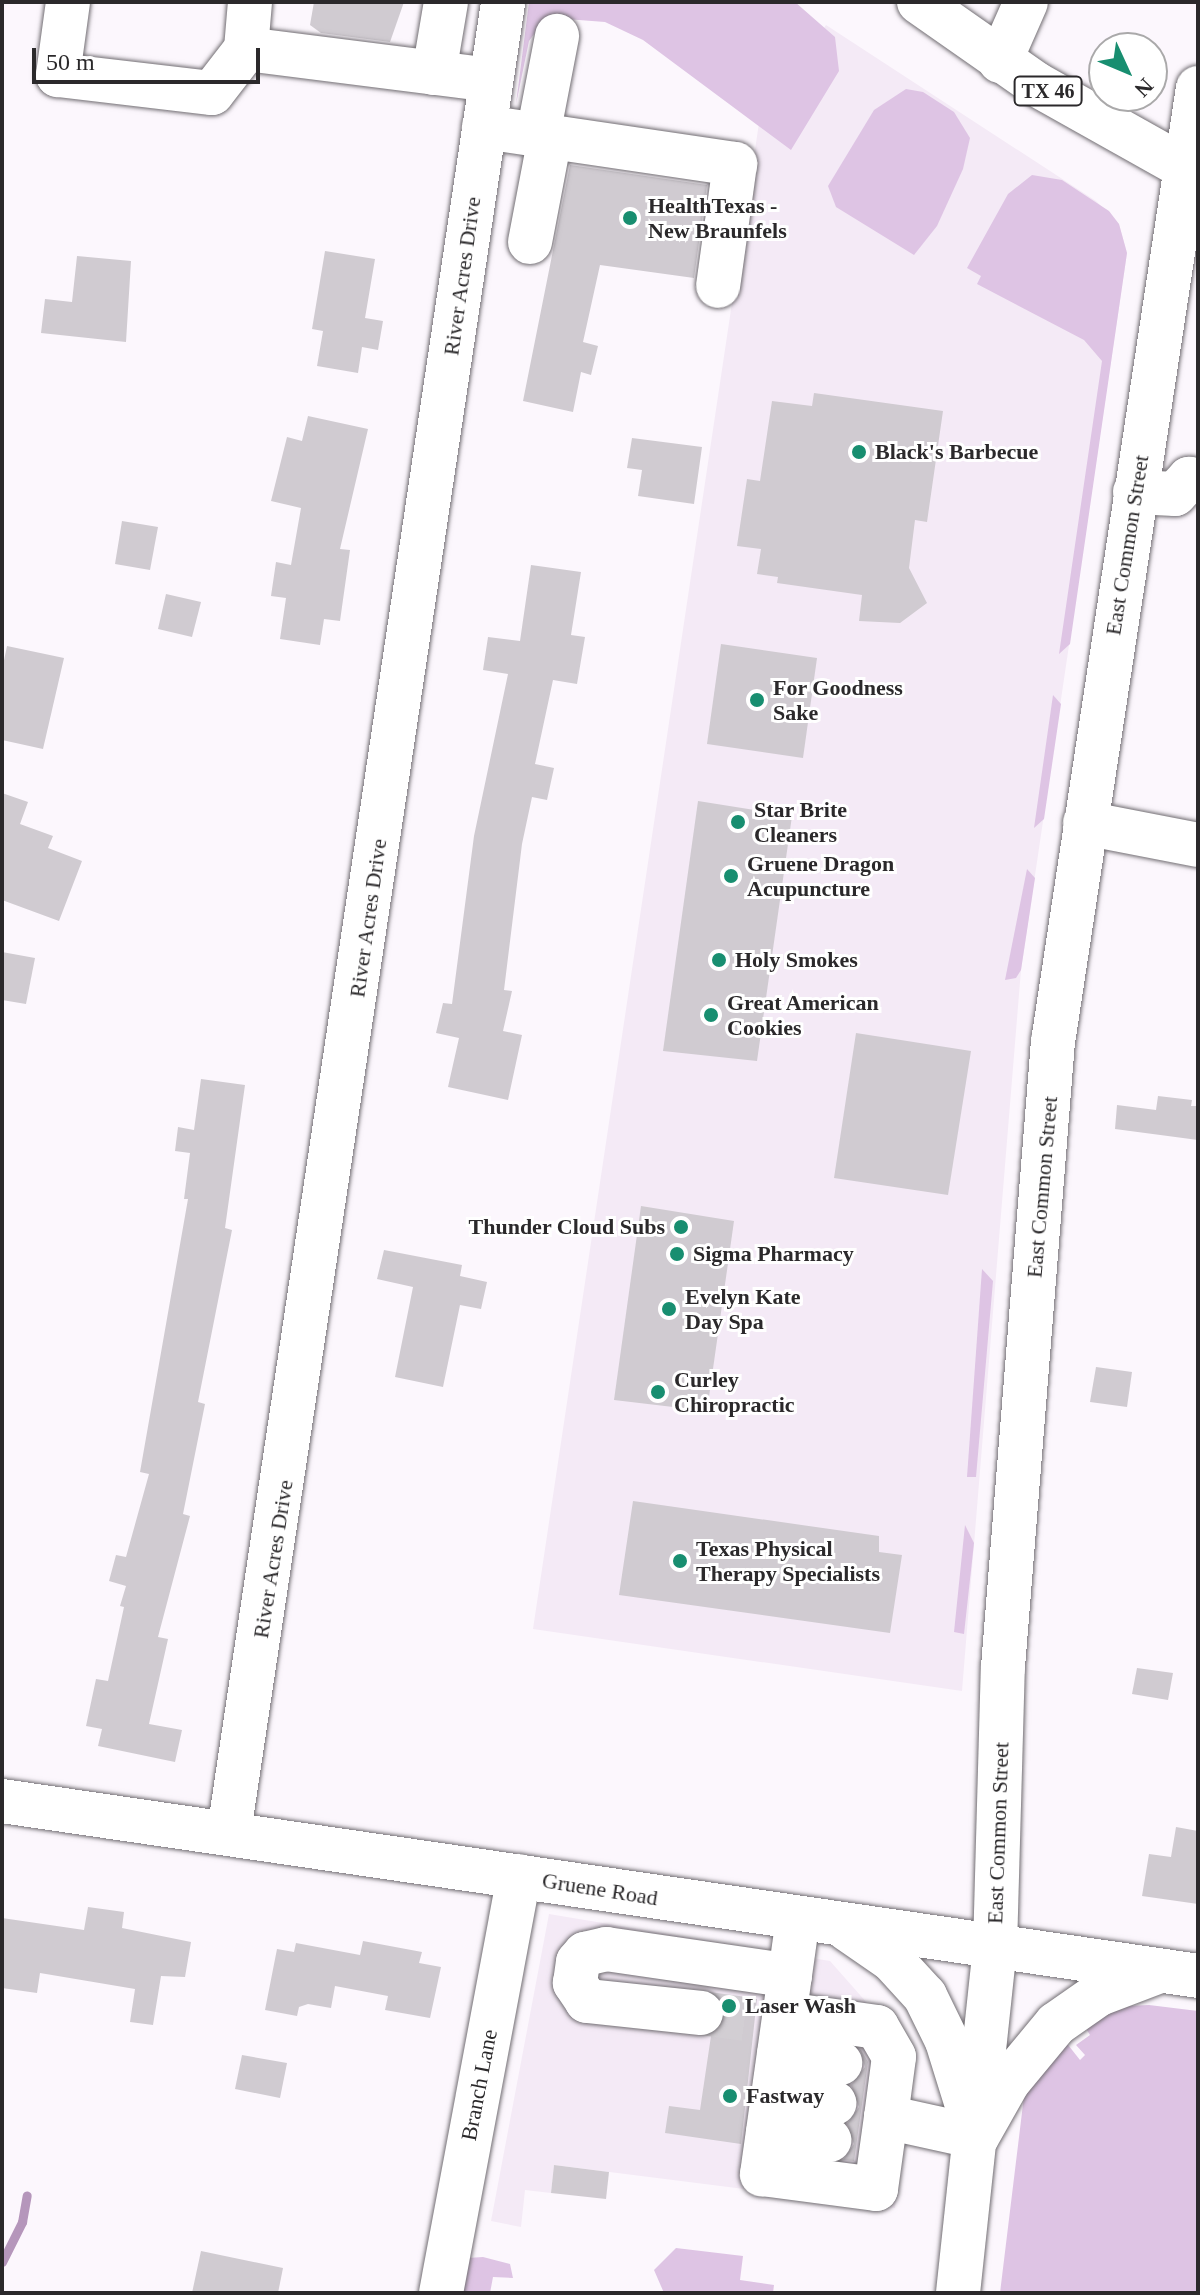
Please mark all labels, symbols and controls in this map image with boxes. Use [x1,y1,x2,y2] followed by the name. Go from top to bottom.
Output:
[36,32,264,82] scale bar
[1088,32,1168,112] north arrow
[46,49,95,75] text: 50 m
[1130,73,1159,102] text: N
[1012,75,1084,107] road number: TX 46
[648,192,787,244] place label: HealthTexas - New Braunfels
[438,194,486,358] street label: River Acres Drive
[619,207,641,229] marker: HealthTexas - New Braunfels
[875,439,1038,465] place label: Black's Barbecue
[850,443,868,461] marker: Black's Barbecue
[1100,453,1154,637] street label: East Common Street
[773,674,903,726] place label: For Goodness Sake
[748,691,766,709] marker: For Goodness Sake
[754,796,847,848] place label: Star Brite Cleaners
[729,813,747,831] marker: Star Brite Cleaners
[344,836,392,1000] street label: River Acres Drive
[747,850,894,902] place label: Gruene Dragon Acupuncture
[722,867,740,885] marker: Gruene Dragon Acupuncture
[735,947,858,973] place label: Holy Smokes
[710,951,728,969] marker: Holy Smokes
[727,989,880,1040] place label: Great American Cookies
[702,1006,720,1024] marker: Great American Cookies
[1021,1095,1063,1279] street label: East Common Street
[468,1214,665,1240] place label: Thunder Cloud Subs
[672,1218,690,1236] marker: Thunder Cloud Subs
[693,1241,854,1267] place label: Sigma Pharmacy
[668,1245,686,1263] marker: Sigma Pharmacy
[685,1283,800,1334] place label: Evelyn Kate Day Spa
[660,1300,678,1318] marker: Evelyn Kate Day Spa
[674,1366,795,1418] place label: Curley Chiropractic
[649,1383,667,1401] marker: Curley Chiropractic
[247,1477,299,1641] street label: River Acres Drive
[696,1535,880,1586] place label: Texas Physical Therapy Specialists
[671,1552,689,1570] marker: Texas Physical Therapy Specialists
[982,1742,1014,1924] street label: East Common Street
[540,1867,660,1911] street label: Gruene Road
[745,1993,857,2019] place label: Laser Wash
[720,1997,738,2015] marker: Laser Wash
[455,2027,503,2143] street label: Branch Lane
[746,2083,824,2109] place label: Fastway
[721,2087,739,2105] marker: Fastway

